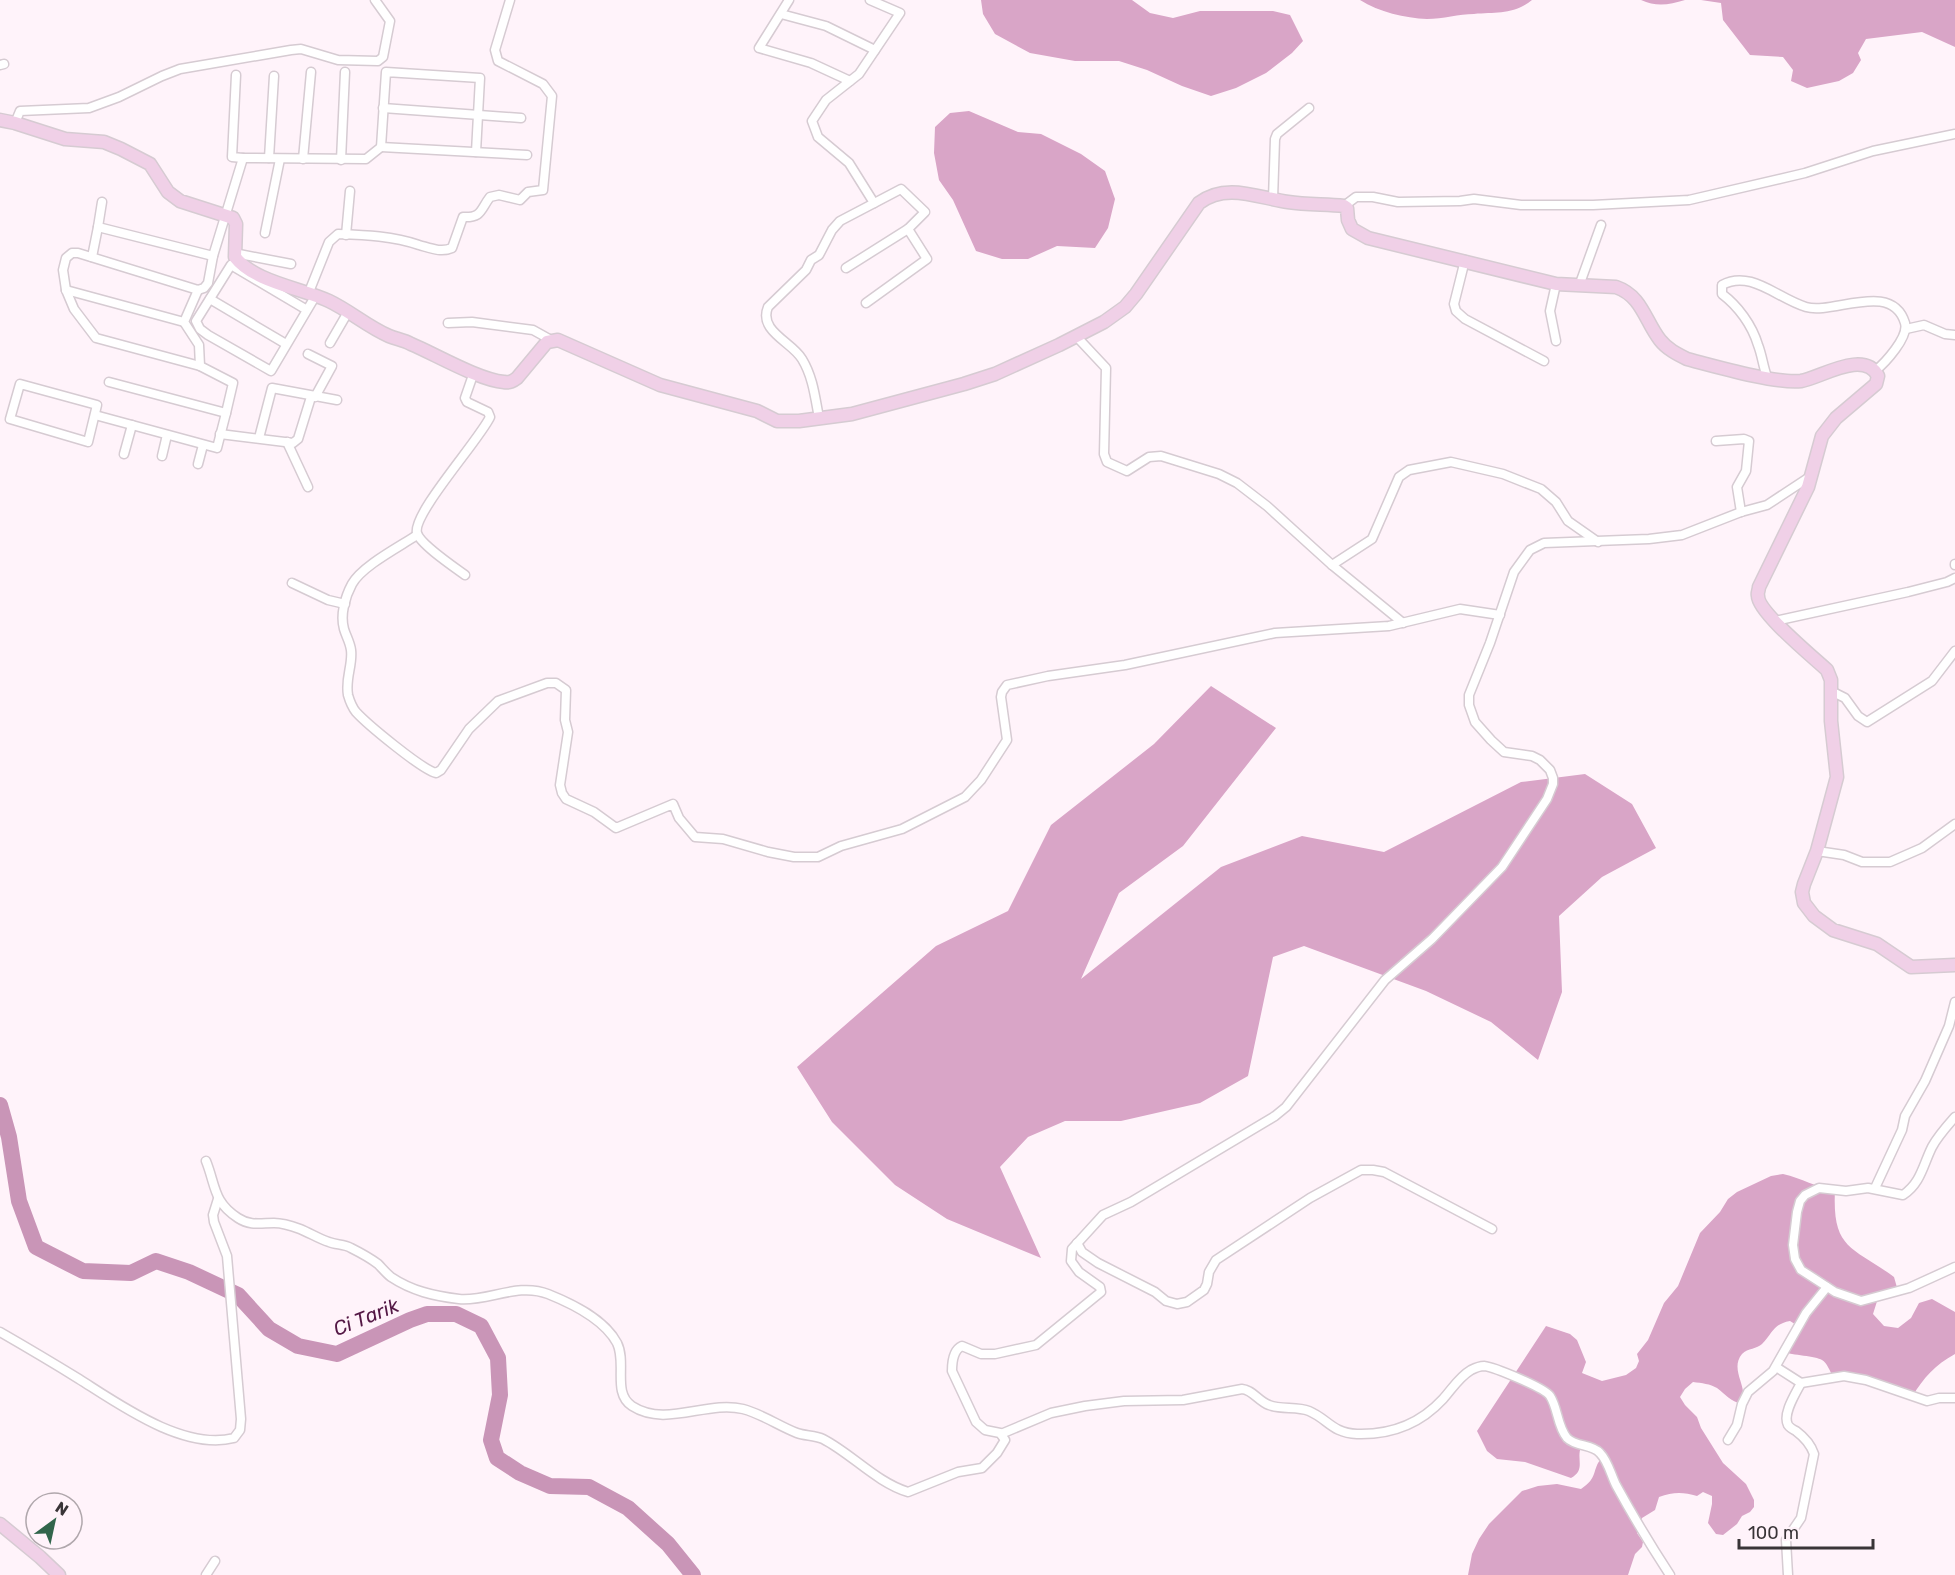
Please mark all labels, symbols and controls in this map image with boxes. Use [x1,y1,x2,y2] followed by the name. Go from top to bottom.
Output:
[330,1293,403,1341] water label: Ci Tarik
[24,1491,84,1551] north arrow
[52,1498,72,1520] text: N
[1739,1512,1872,1550] scale bar
[1748,1522,1799,1544] text: 100 m

